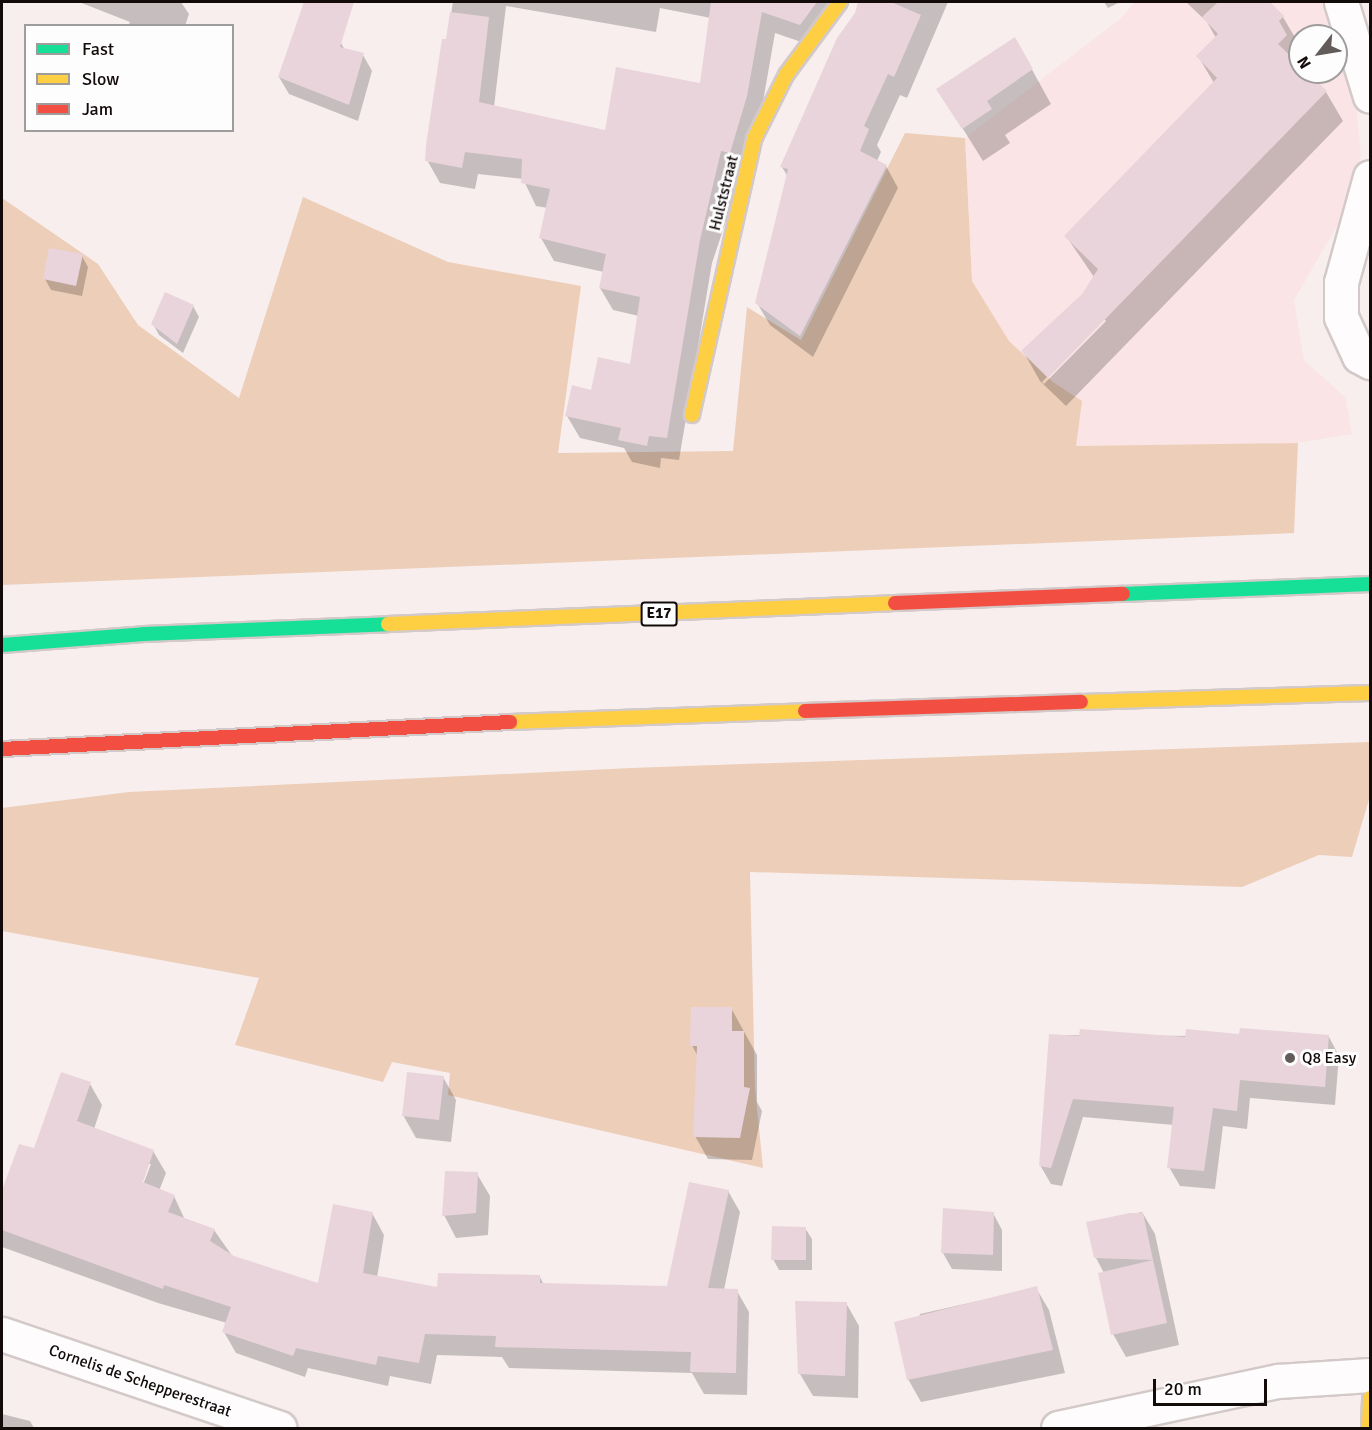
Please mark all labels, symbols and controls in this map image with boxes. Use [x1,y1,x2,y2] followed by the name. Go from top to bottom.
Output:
[24,24,234,132] legend
[1288,24,1348,84] north arrow
[82,38,114,60] text: Fast
[1293,52,1316,72] text: N
[82,68,119,90] text: Slow
[82,98,113,120] text: Jam
[705,153,743,233] street label: Hulststraat
[640,602,678,626] road number: E17
[1302,1048,1356,1068] place label: Q8 Easy
[1283,1051,1297,1065] marker: Q8 Easy
[46,1341,234,1421] street label: Cornelis de Schepperestraat
[1156,1367,1270,1405] scale bar
[1164,1378,1202,1400] text: 20 m

